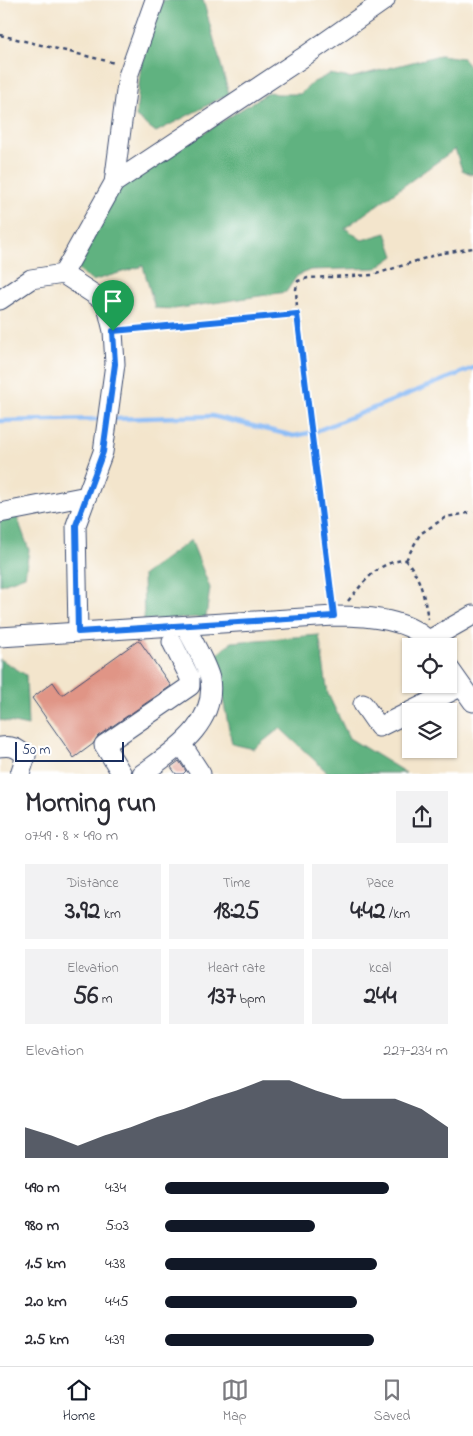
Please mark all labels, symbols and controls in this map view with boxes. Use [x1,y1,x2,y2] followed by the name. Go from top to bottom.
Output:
[92,280,134,331] pin
[99,287,127,315] icon: arrive
[402,638,457,758] map controls
[402,638,457,693] button: locate
[402,703,457,758] button: layers
[15,738,124,762] scale bar
[22,740,50,761] text: 50 m
[25,784,156,825] text: Morning run
[396,791,448,843] button: share
[25,824,118,848] text: 07:49 · 8 × 490 m
[67,873,119,894] text: Distance
[223,873,250,894] text: Time
[367,873,394,894] text: Pace
[65,894,100,930] text: 3.92
[213,894,260,930] text: 18:25
[350,894,385,930] text: 4:42
[100,904,121,925] text: km
[385,904,410,925] text: /km
[67,958,119,979] text: Elevation
[208,958,265,979] text: Heart rate
[369,958,391,979] text: kcal
[73,979,98,1015] text: 56
[208,979,236,1015] text: 137
[364,979,397,1015] text: 244
[98,989,113,1010] text: m
[236,989,265,1010] text: bpm
[25,1039,84,1063] text: Elevation
[383,1039,448,1063] text: 227–234 m
[25,1176,60,1200] text: 490 m
[105,1176,126,1200] text: 4:34
[25,1214,59,1238] text: 980 m
[105,1214,129,1238] text: 5:03
[25,1252,66,1276] text: 1.5 km
[105,1252,126,1276] text: 4:38
[25,1290,67,1314] text: 2.0 km
[105,1290,129,1314] text: 4:45
[25,1328,69,1352] text: 2.5 km
[105,1328,124,1352] text: 4:39
[63,1376,95,1427] tab: Home
[221,1376,249,1427] tab: Map
[374,1376,410,1427] tab: Saved

